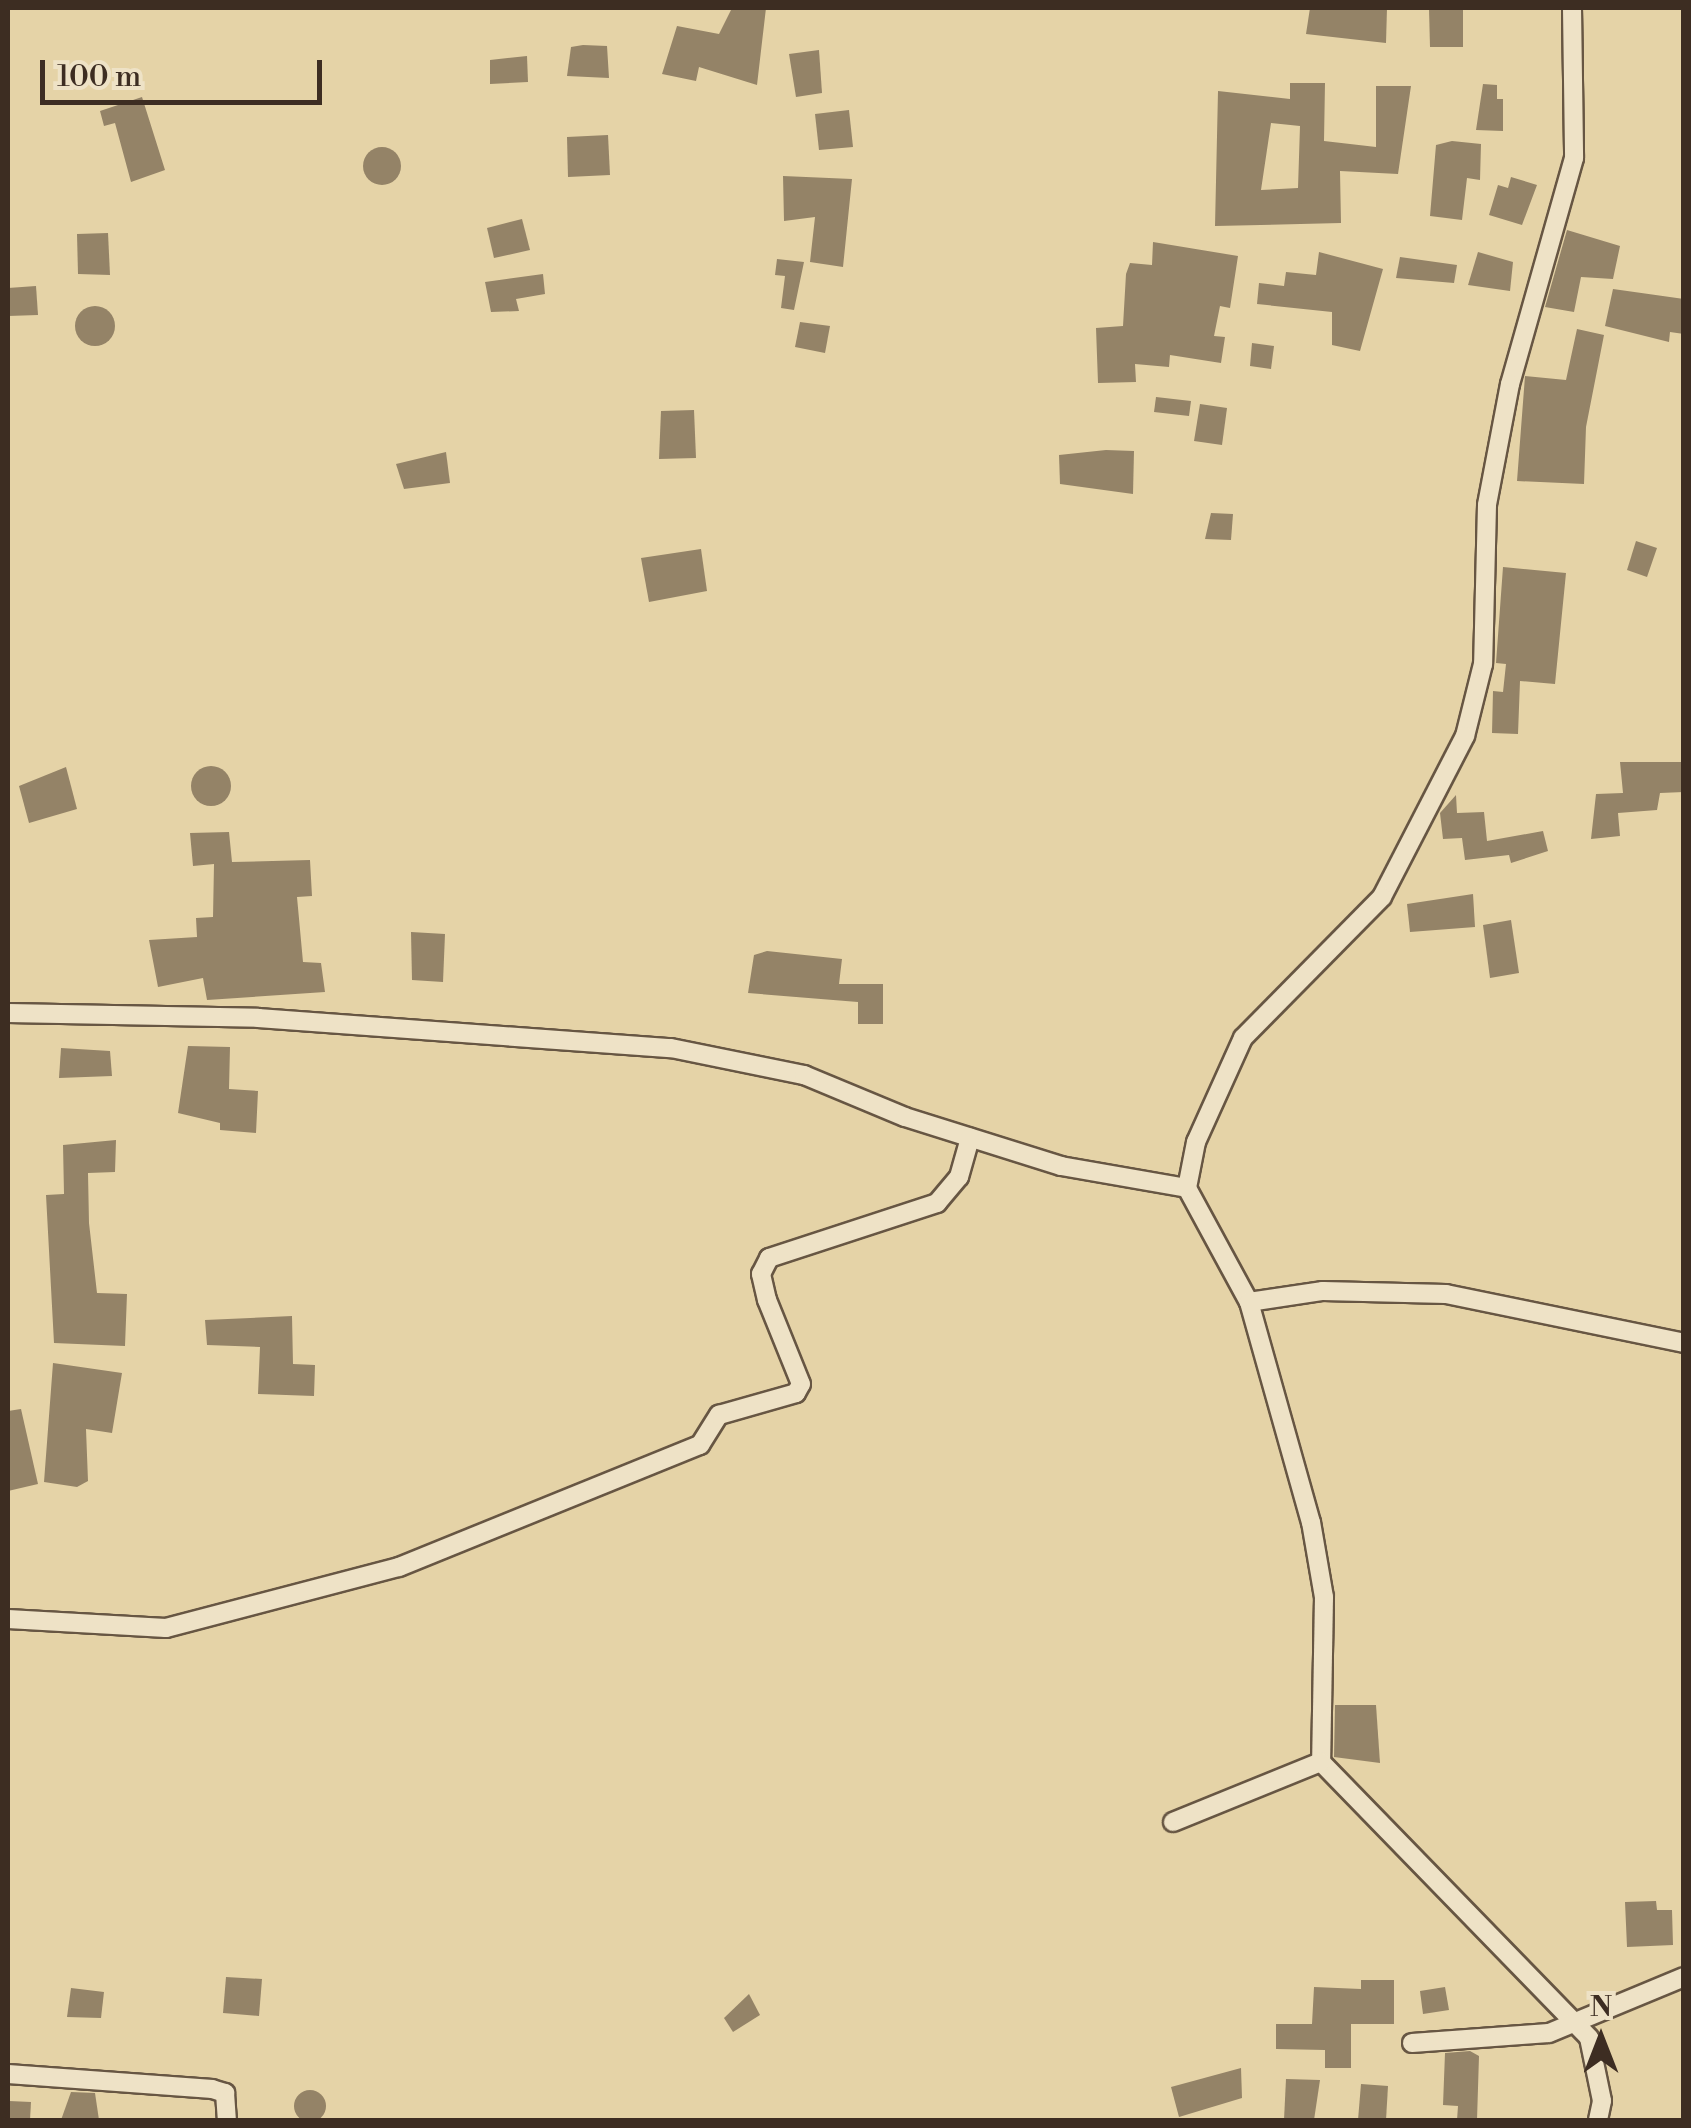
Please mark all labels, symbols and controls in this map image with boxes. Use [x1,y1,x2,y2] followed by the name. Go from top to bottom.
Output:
[45,40,328,102] scale bar
[57,58,141,96] text: 100 m
[1551,1988,1651,2088] north arrow
[1590,1990,1612,2025] text: N

